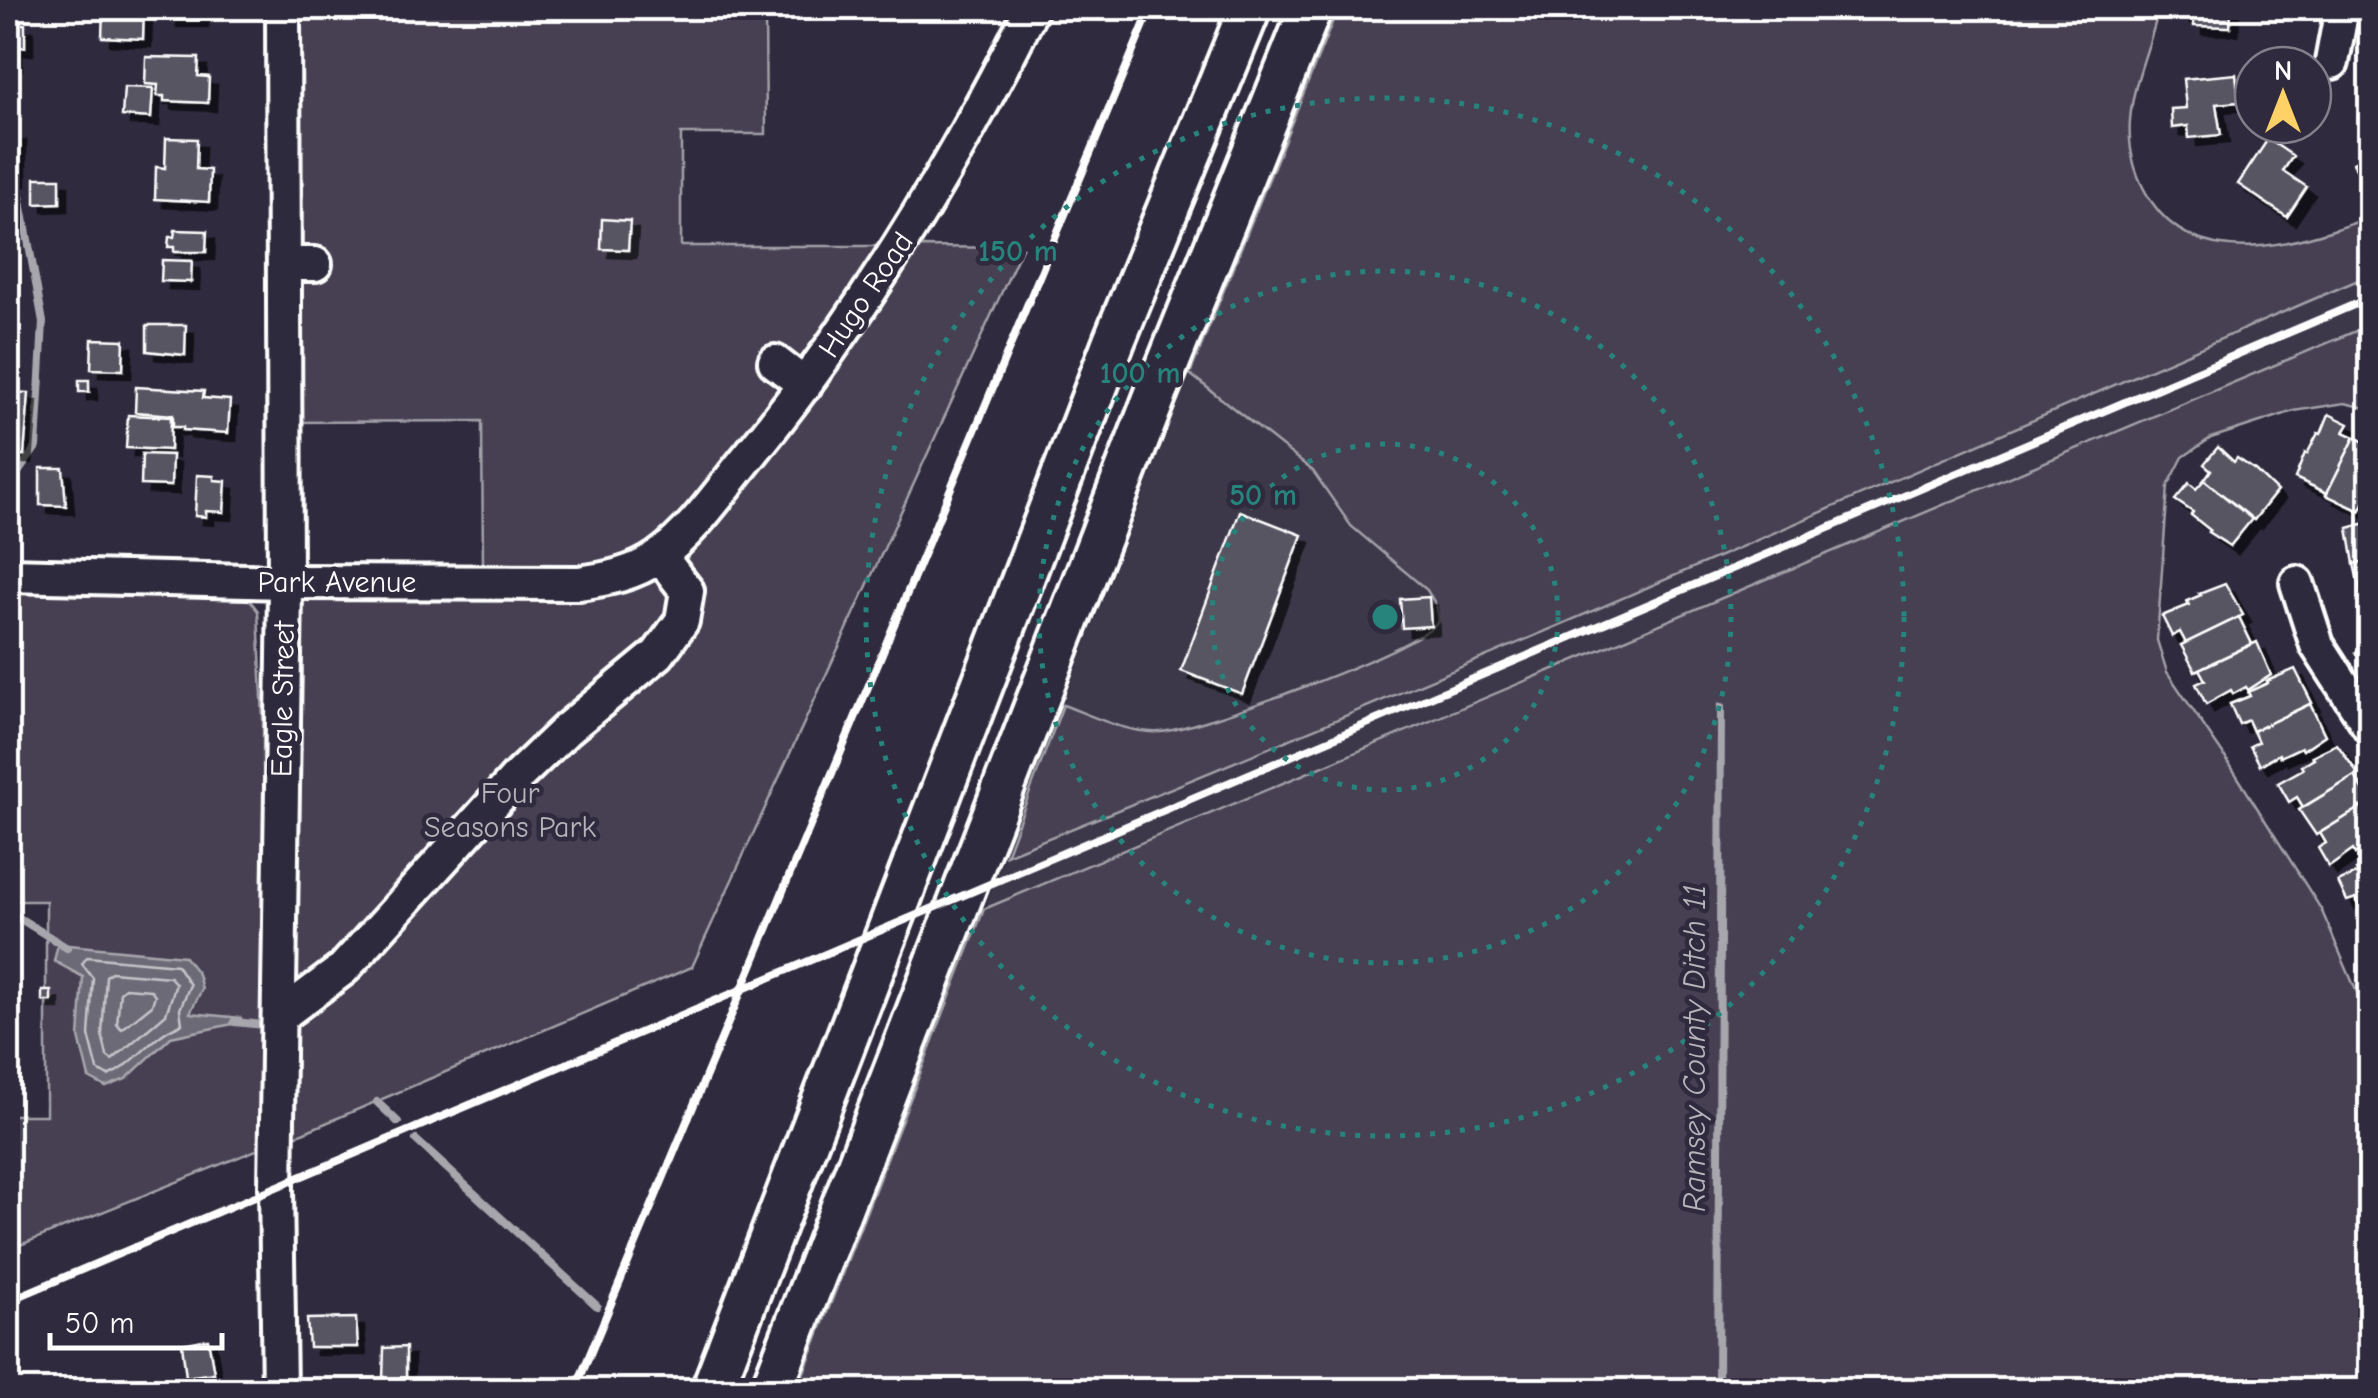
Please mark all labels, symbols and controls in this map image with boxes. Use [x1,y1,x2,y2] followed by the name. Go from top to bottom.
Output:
[2233,45,2333,145] north arrow
[2274,55,2292,87] text: N
[811,226,921,364] street label: Hugo Road
[978,234,1058,269] text: 150 m
[1100,356,1180,391] text: 100 m
[1229,478,1297,513] text: 50 m
[258,565,416,600] street label: Park Avenue
[1367,599,1403,635] centre of rings
[264,619,302,777] street label: Eagle Street
[424,776,596,845] park label: Four Seasons Park
[1676,884,1713,1212] water label: Ramsey County Ditch 11
[50,1288,222,1350] scale bar
[65,1306,134,1341] text: 50 m

